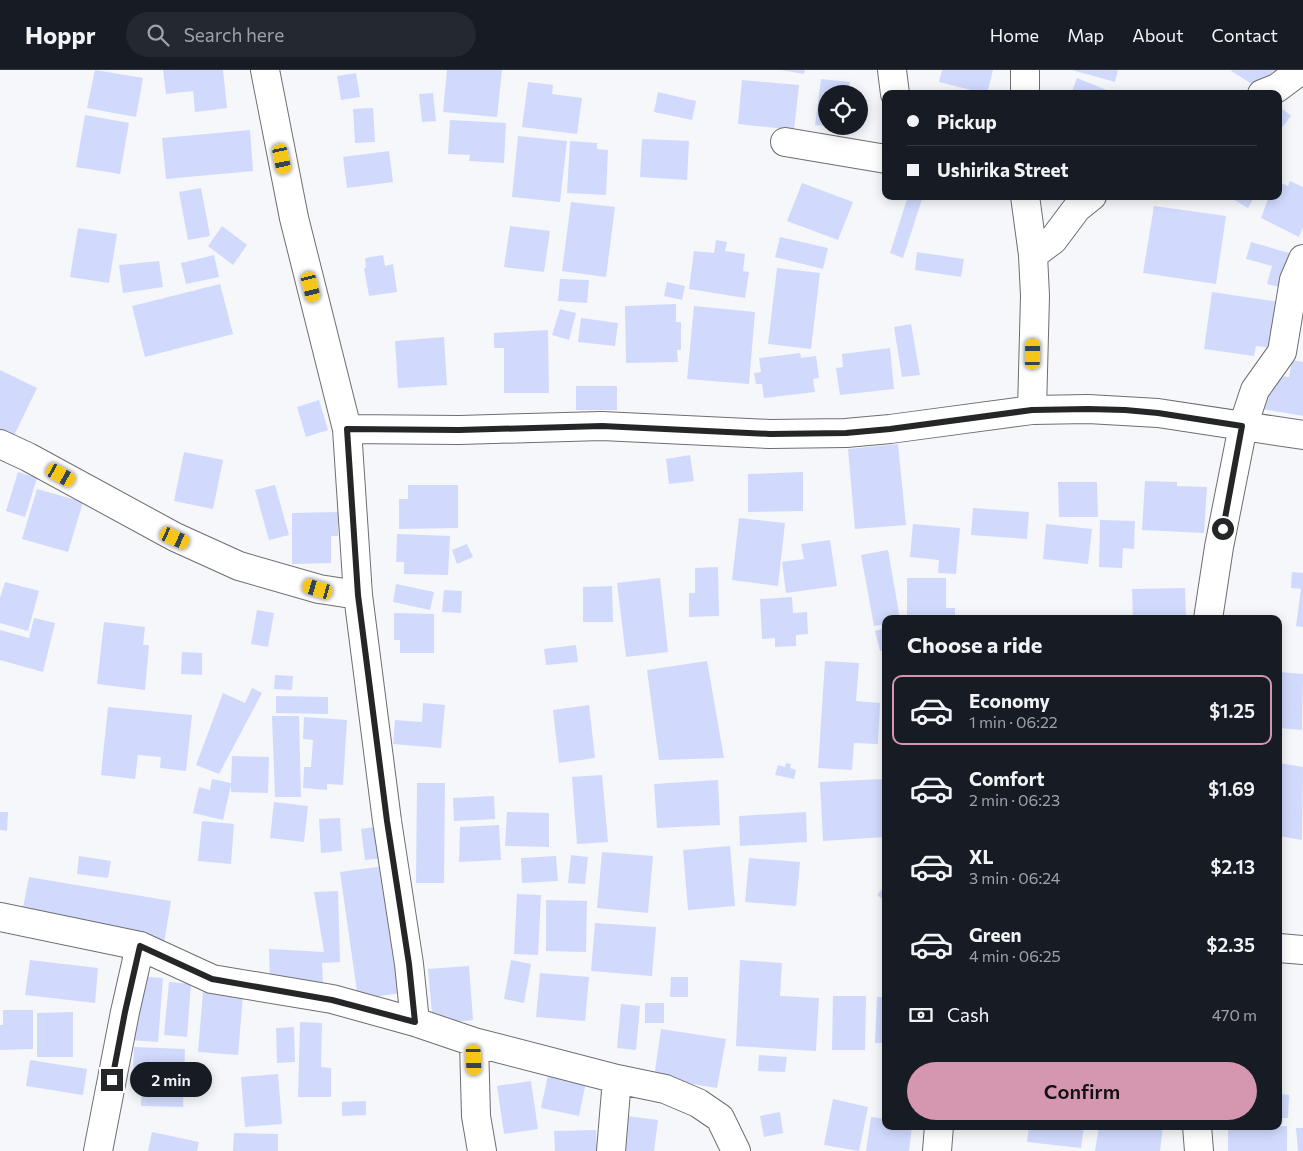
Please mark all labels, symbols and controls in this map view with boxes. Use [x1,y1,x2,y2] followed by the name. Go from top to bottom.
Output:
[126,12,476,57] search box
[25,20,96,49] text: Hoppr
[144,21,172,49] icon: search
[184,23,284,46] text: Search here
[990,24,1039,46] text: Home
[1067,24,1104,46] text: Map
[1132,24,1184,46] text: About
[1212,24,1278,46] text: Contact
[818,85,868,135] map controls
[818,85,868,135] button: locate
[937,110,997,133] text: Pickup
[271,143,292,175] car
[937,158,1068,181] text: Ushirika Street
[300,271,321,303] car
[1025,339,1040,369] car
[44,461,77,489] car
[1212,518,1234,540] route start
[158,525,191,551] car
[301,578,334,600] car
[907,631,1042,658] text: Choose a ride
[909,688,954,733] icon: car
[969,689,1050,712] text: Economy
[1209,699,1255,722] text: $1.25
[969,712,1058,731] text: 1 min · 06:22
[909,766,954,811] icon: car
[969,767,1045,790] text: Comfort
[1208,777,1255,800] text: $1.69
[969,790,1060,809] text: 2 min · 06:23
[909,844,954,889] icon: car
[969,845,994,868] text: XL
[1211,855,1255,878] text: $2.13
[969,868,1060,887] text: 3 min · 06:24
[909,922,954,967] icon: car
[969,923,1021,946] text: Green
[1207,933,1255,956] text: $2.35
[969,946,1061,965] text: 4 min · 06:25
[907,1001,935,1029] icon: cash
[947,1003,989,1026] text: Cash
[1212,1005,1257,1024] text: 470 m
[465,1045,482,1075] car
[130,1062,212,1098] callout: 2 min
[907,1062,1257,1120] button: Confirm
[101,1069,123,1091] route end
[151,1070,191,1089] text: 2 min

